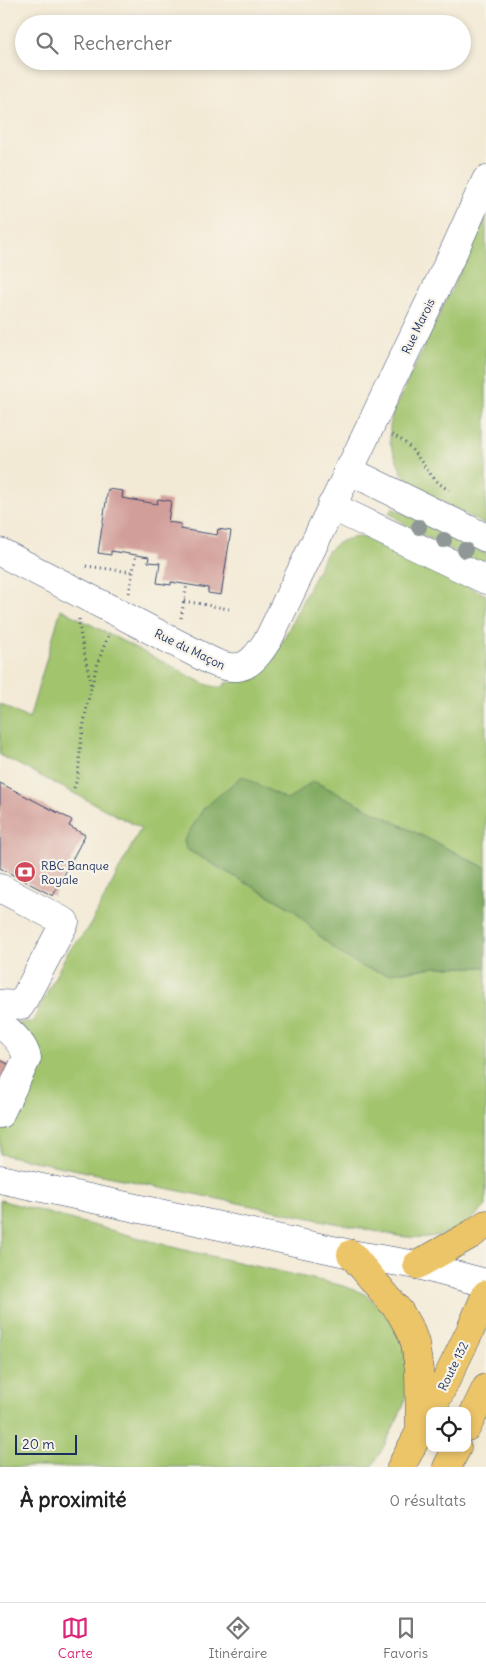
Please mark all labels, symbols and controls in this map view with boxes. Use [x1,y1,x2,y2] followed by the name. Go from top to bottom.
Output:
[15,15,471,70] search box
[33,29,61,57] icon: search
[73,31,172,55] text: Rechercher
[398,296,438,356] street label: Rue Marois
[152,625,228,673] street label: Rue du Maçon
[41,858,109,887] place label: RBC Banque Royale
[13,860,37,884] bank icon: RBC Banque Royale
[435,1339,471,1393] street label: Route 132
[426,1407,471,1452] map controls
[426,1407,471,1452] button: locate
[15,1432,78,1455] scale bar
[22,1435,55,1453] text: 20 m
[20,1486,127,1513] text: À proximité
[390,1490,466,1510] text: 0 résultats
[58,1614,93,1662] tab: Carte
[208,1614,267,1662] tab: Itinéraire
[383,1614,428,1662] tab: Favoris

